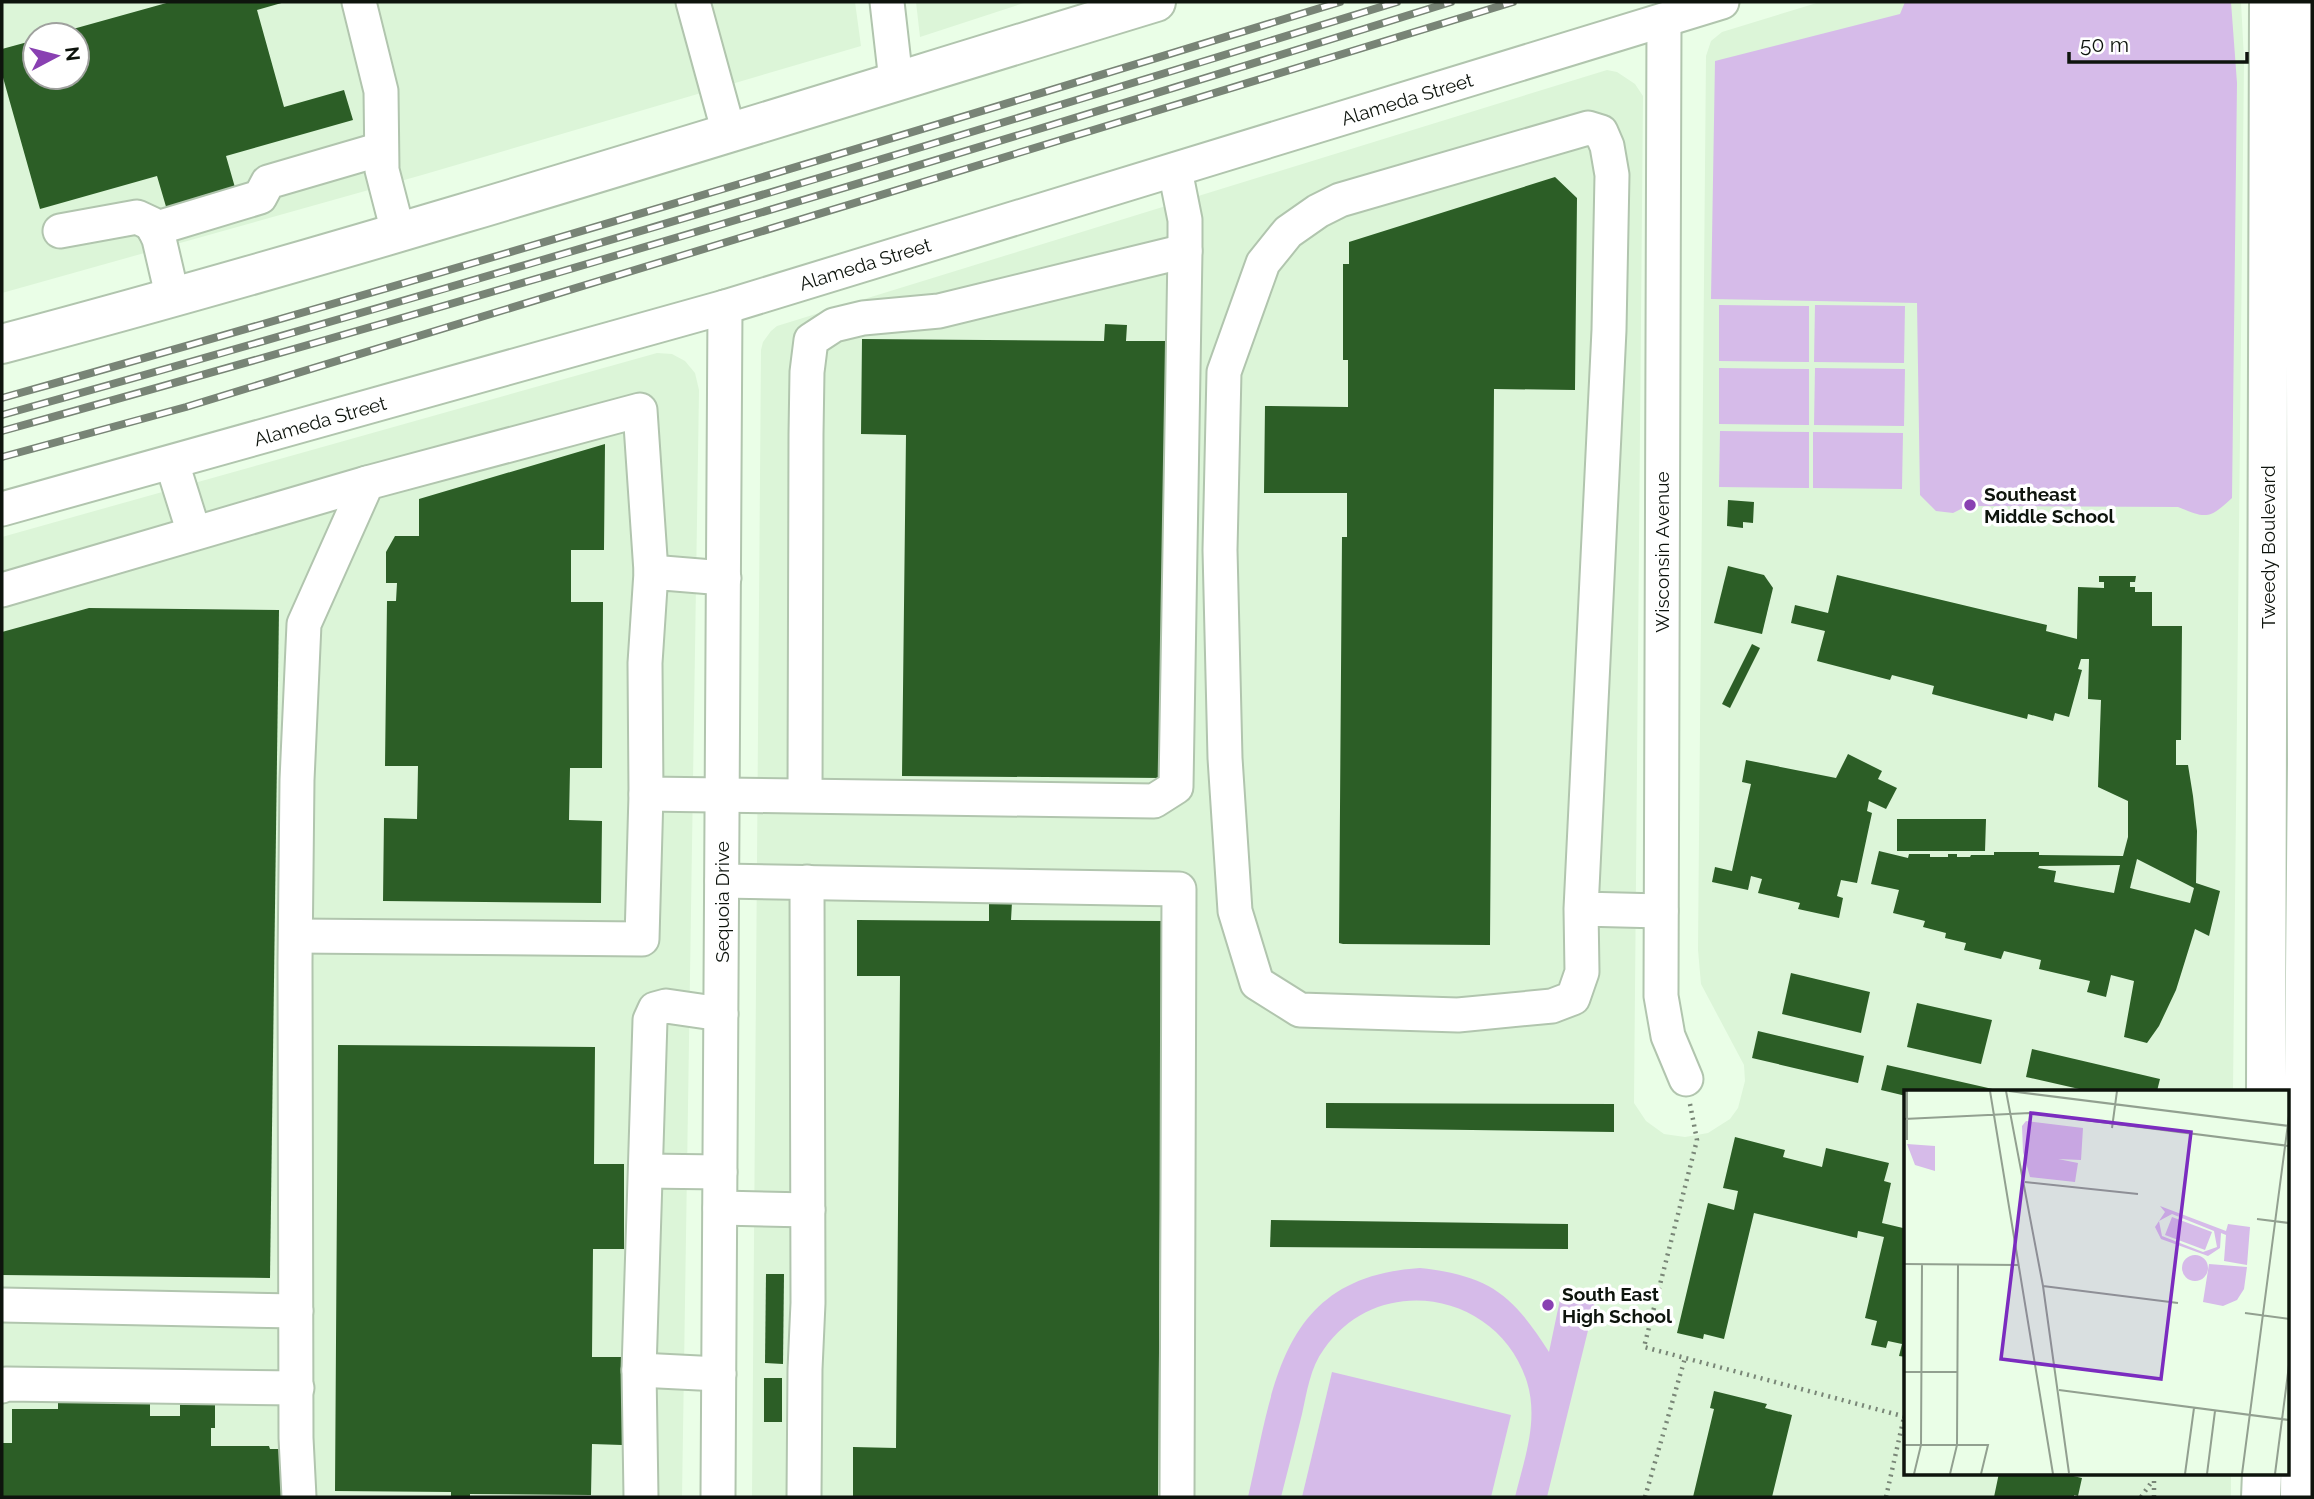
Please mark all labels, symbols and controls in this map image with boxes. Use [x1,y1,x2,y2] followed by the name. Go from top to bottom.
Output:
[21,21,91,91] north arrow
[2069,21,2248,65] scale bar
[2080,32,2129,57] text: 50 m
[61,45,85,62] text: N
[1338,68,1476,130] street label: Alameda Street
[796,233,934,295] street label: Alameda Street
[251,391,389,450] street label: Alameda Street
[2257,465,2279,629] street label: Tweedy Boulevard
[1651,471,1673,633] street label: Wisconsin Avenue
[1984,483,2116,527] place label: Southeast Middle School
[1962,497,1978,513] marker: Southeast Middle School
[711,841,733,963] street label: Sequoia Drive
[1904,1090,2290,1474] inset map
[1562,1283,1673,1327] place label: South East High School
[1540,1297,1556,1313] marker: South East High School

